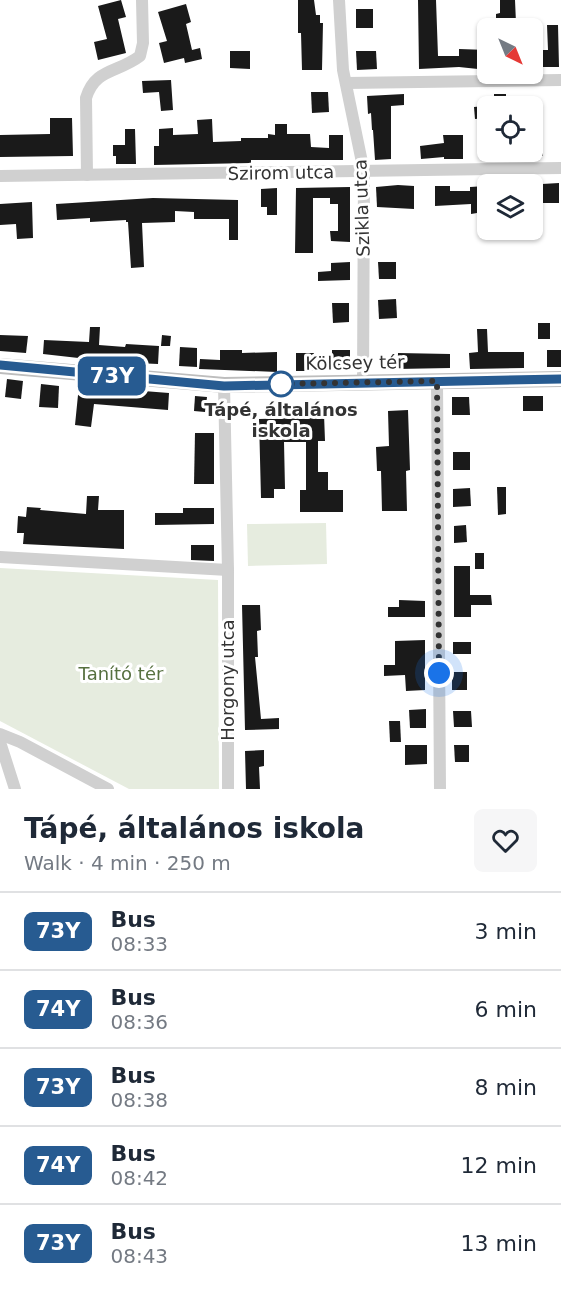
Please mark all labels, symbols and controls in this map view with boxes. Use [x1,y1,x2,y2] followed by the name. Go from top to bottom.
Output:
[477,18,543,84] north arrow
[477,18,543,240] map controls
[477,96,543,162] button: locate
[349,159,374,257] street label: Szikla utca
[228,161,334,184] street label: Szirom utca
[477,174,543,240] button: layers
[305,351,405,374] street label: Kölcsey tér
[78,356,146,395] line badge: 73Y
[90,364,134,388] text: 73Y
[268,371,294,397] marker: Tápé, általános iskola
[204,399,358,441] place label: Tápé, általános iskola
[217,619,238,741] street label: Horgony utca
[424,658,454,688] your location
[78,663,164,684] park label: Tanító tér
[474,809,537,872] button: heart
[24,812,365,845] text: Tápé, általános iskola
[24,851,231,875] text: Walk · 4 min · 250 m
[110,907,156,932] text: Bus
[36,919,80,943] text: 73Y
[475,919,537,944] text: 3 min
[110,932,168,956] text: 08:33
[110,985,156,1010] text: Bus
[36,997,80,1021] text: 74Y
[475,997,537,1022] text: 6 min
[110,1010,168,1034] text: 08:36
[110,1063,156,1088] text: Bus
[36,1075,80,1099] text: 73Y
[475,1075,537,1100] text: 8 min
[110,1088,168,1112] text: 08:38
[110,1141,156,1166] text: Bus
[36,1153,80,1177] text: 74Y
[461,1153,537,1178] text: 12 min
[110,1166,168,1190] text: 08:42
[110,1219,156,1244] text: Bus
[36,1231,80,1255] text: 73Y
[461,1231,537,1256] text: 13 min
[110,1244,168,1268] text: 08:43

